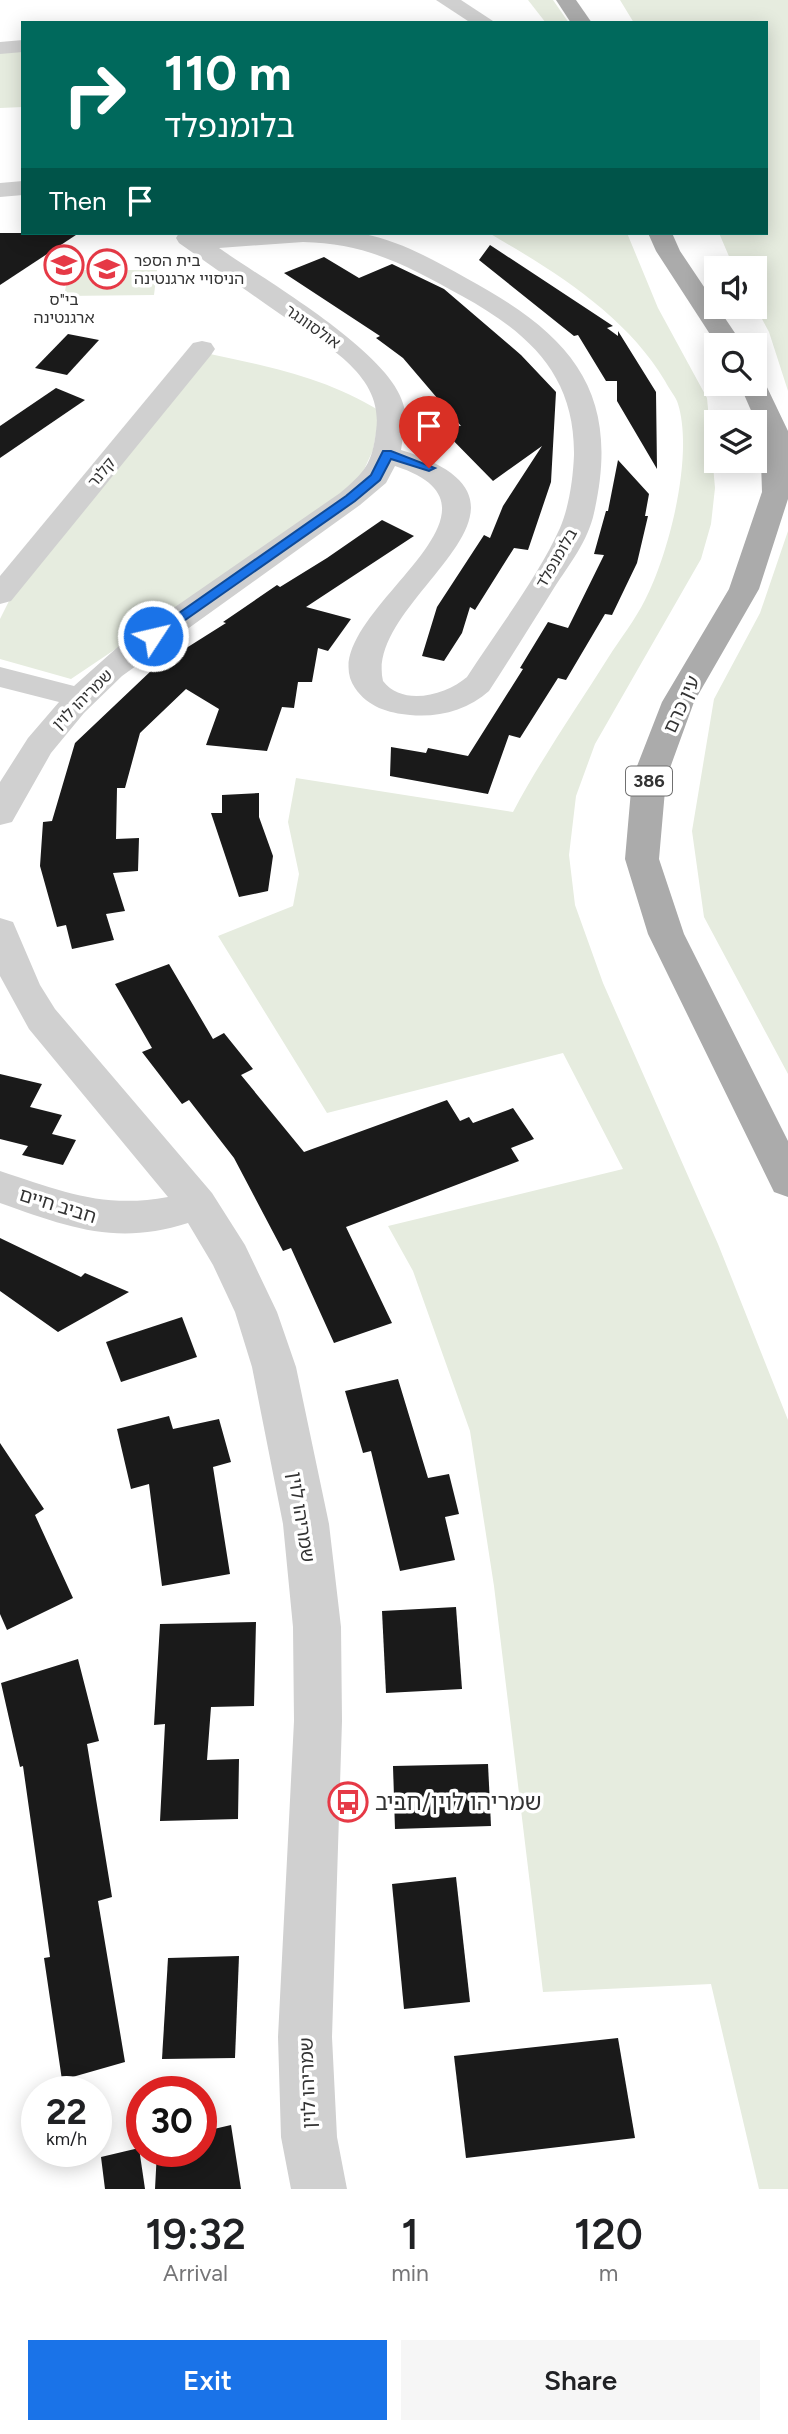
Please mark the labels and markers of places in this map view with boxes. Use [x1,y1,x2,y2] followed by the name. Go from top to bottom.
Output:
[43,244,85,286] school or university icon: בי"ס ארגנטינה
[86,248,128,290] school or university icon: בית הספר הניסויי ארגנטינה
[134,251,244,288] place label: בית הספר הניסויי ארגנטינה
[33,290,95,327] place label: בי"ס ארגנטינה
[399,396,459,468] pin
[327,1781,369,1823] bus stop icon: שמריהו לוין/חביב
[375,1788,541,1816] place label: שמריהו לוין/חביב

